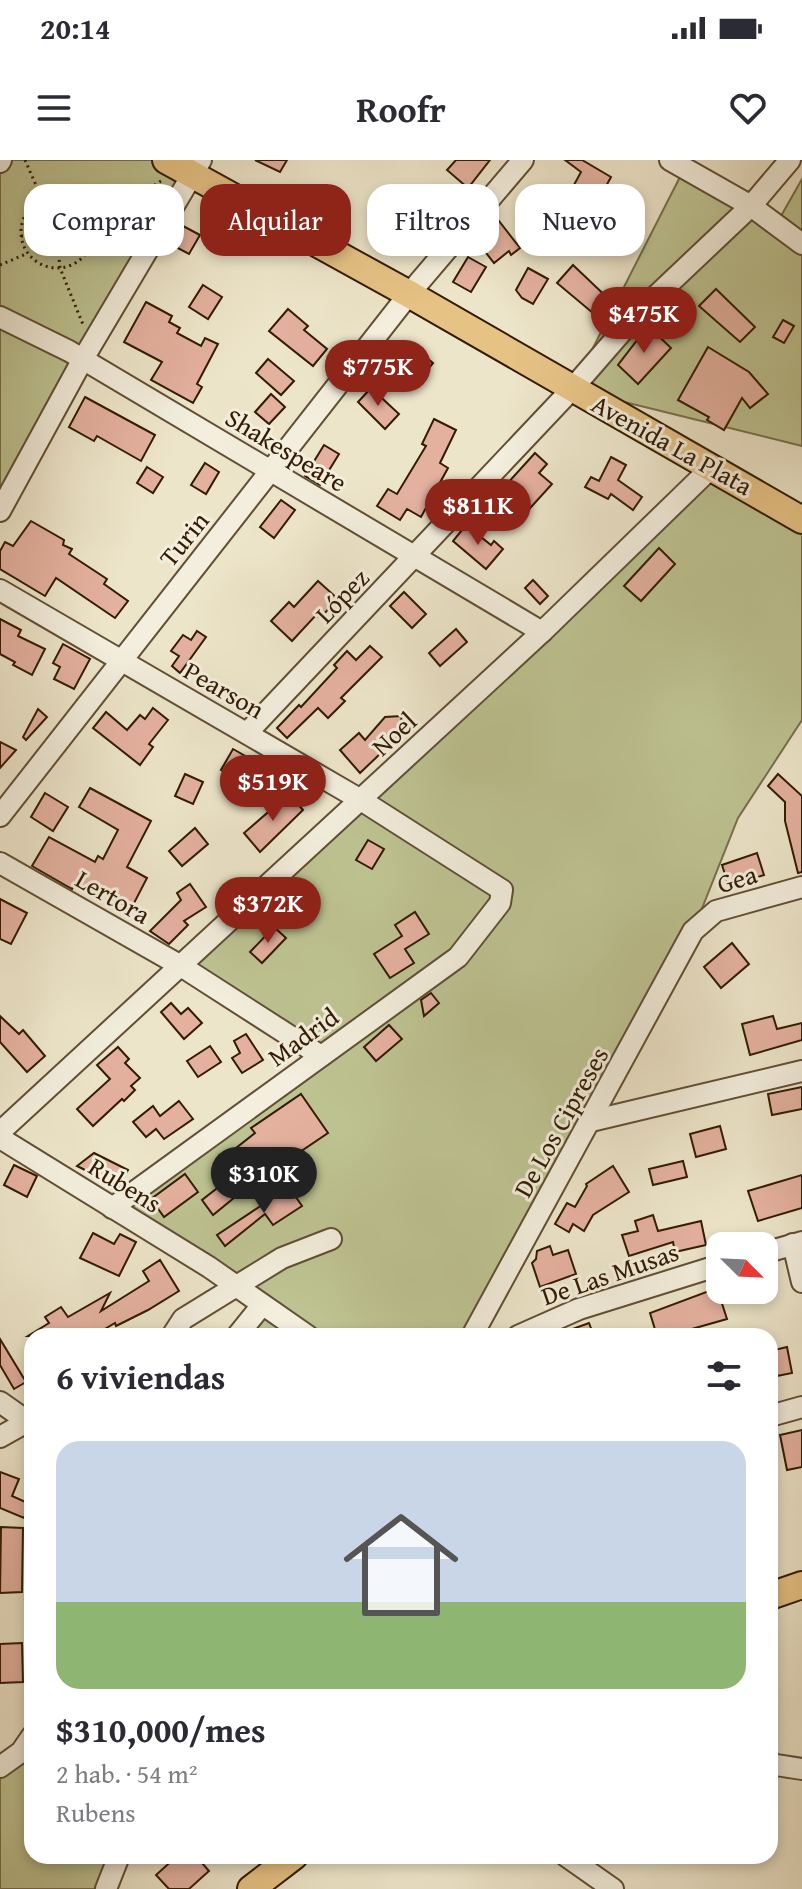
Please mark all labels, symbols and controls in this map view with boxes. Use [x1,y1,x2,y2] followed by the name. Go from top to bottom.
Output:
[40,6,111,50] text: 20:14
[356,82,446,135] text: Roofr
[32,86,76,130] icon: menu
[726,86,770,130] icon: heart
[24,184,184,256] chip: Comprar
[200,184,351,256] chip: Alquilar
[367,184,499,256] chip: Filtros
[515,184,645,256] chip: Nuevo
[588,287,700,355] pin: $475K
[609,293,679,332] text: $475K
[322,340,434,408] pin: $775K
[343,346,413,385] text: $775K
[585,384,760,505] street label: Avenida La Plata
[218,398,355,501] street label: Shakespeare
[422,479,534,547] pin: $811K
[443,485,513,524] text: $811K
[149,502,218,575] street label: Turin
[306,559,378,632] street label: López
[177,651,272,728] street label: Pearson
[362,702,425,765] street label: Noel
[217,755,329,823] pin: $519K
[238,761,308,800] text: $519K
[712,854,762,903] street label: Gea
[69,859,159,934] street label: Lertora
[212,877,324,945] pin: $372K
[233,883,303,922] text: $372K
[259,997,346,1076] street label: Madrid
[503,1039,618,1204] street label: De Los Cipreses
[81,1147,169,1222] street label: Rubens
[208,1147,320,1215] pin: $310K
[229,1153,299,1192] text: $310K
[536,1232,684,1315] street label: De Las Musas
[706,1232,778,1304] north arrow
[706,1232,778,1304] map controls
[56,1352,225,1401] text: 6 viviendas
[702,1354,746,1398] icon: filters
[329,1493,473,1637] icon: home
[56,1705,266,1754] text: $310,000/mes
[56,1754,197,1793] text: 2 hab. · 54 m²
[56,1793,136,1832] text: Rubens

